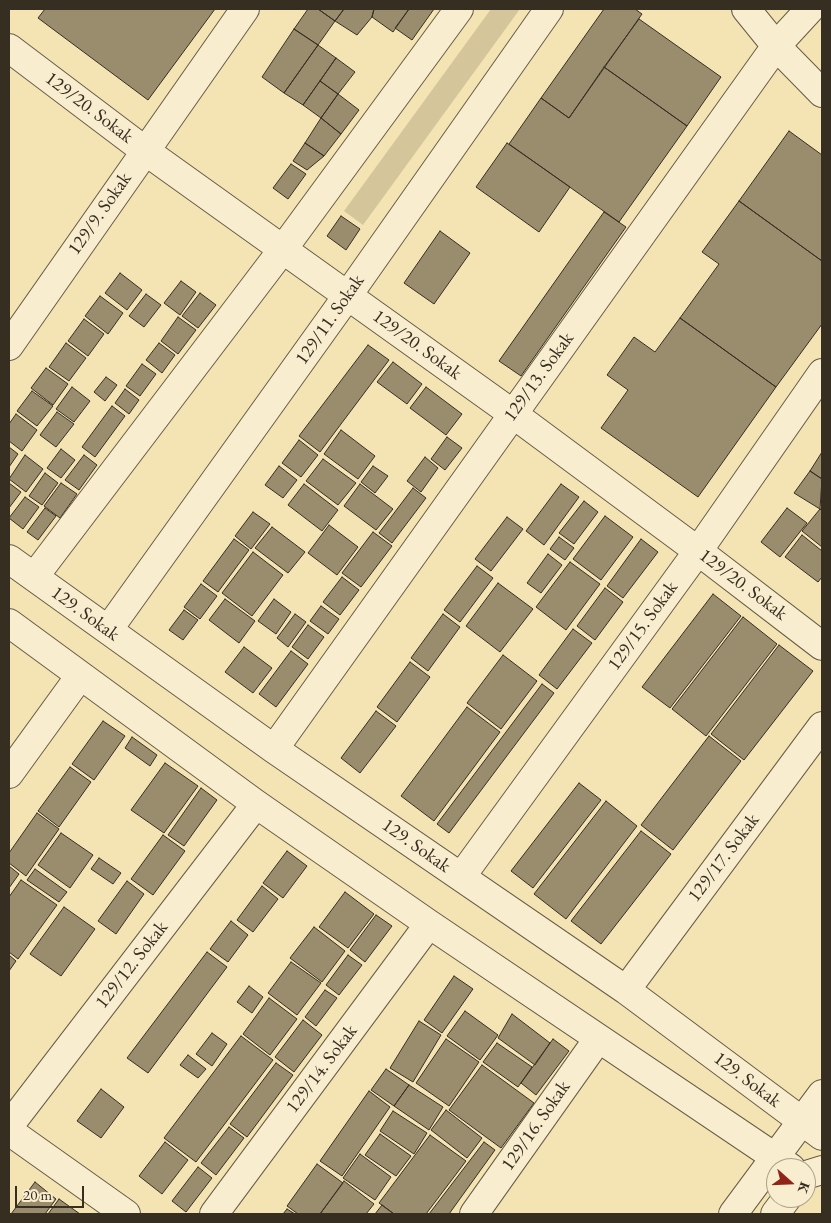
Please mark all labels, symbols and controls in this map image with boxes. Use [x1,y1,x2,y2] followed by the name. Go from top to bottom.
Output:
[40,67,138,149] street label: 129/20. Sokak
[63,168,137,260] street label: 129/9. Sokak
[291,271,369,369] street label: 129/11. Sokak
[368,305,466,385] street label: 129/20. Sokak
[499,328,579,426] street label: 129/13. Sokak
[694,544,792,626] street label: 129/20. Sokak
[603,577,683,675] street label: 129/15. Sokak
[46,582,124,646] street label: 129. Sokak
[683,809,765,907] street label: 129/17. Sokak
[377,814,455,878] street label: 129. Sokak
[91,917,173,1013] street label: 129/12. Sokak
[281,1020,363,1118] street label: 129/14. Sokak
[709,1047,785,1113] street label: 129. Sokak
[497,1077,575,1175] street label: 129/16. Sokak
[766,1158,816,1208] north arrow
[18,1176,86,1208] scale bar
[794,1180,814,1196] text: K
[23,1185,52,1204] text: 20 m

